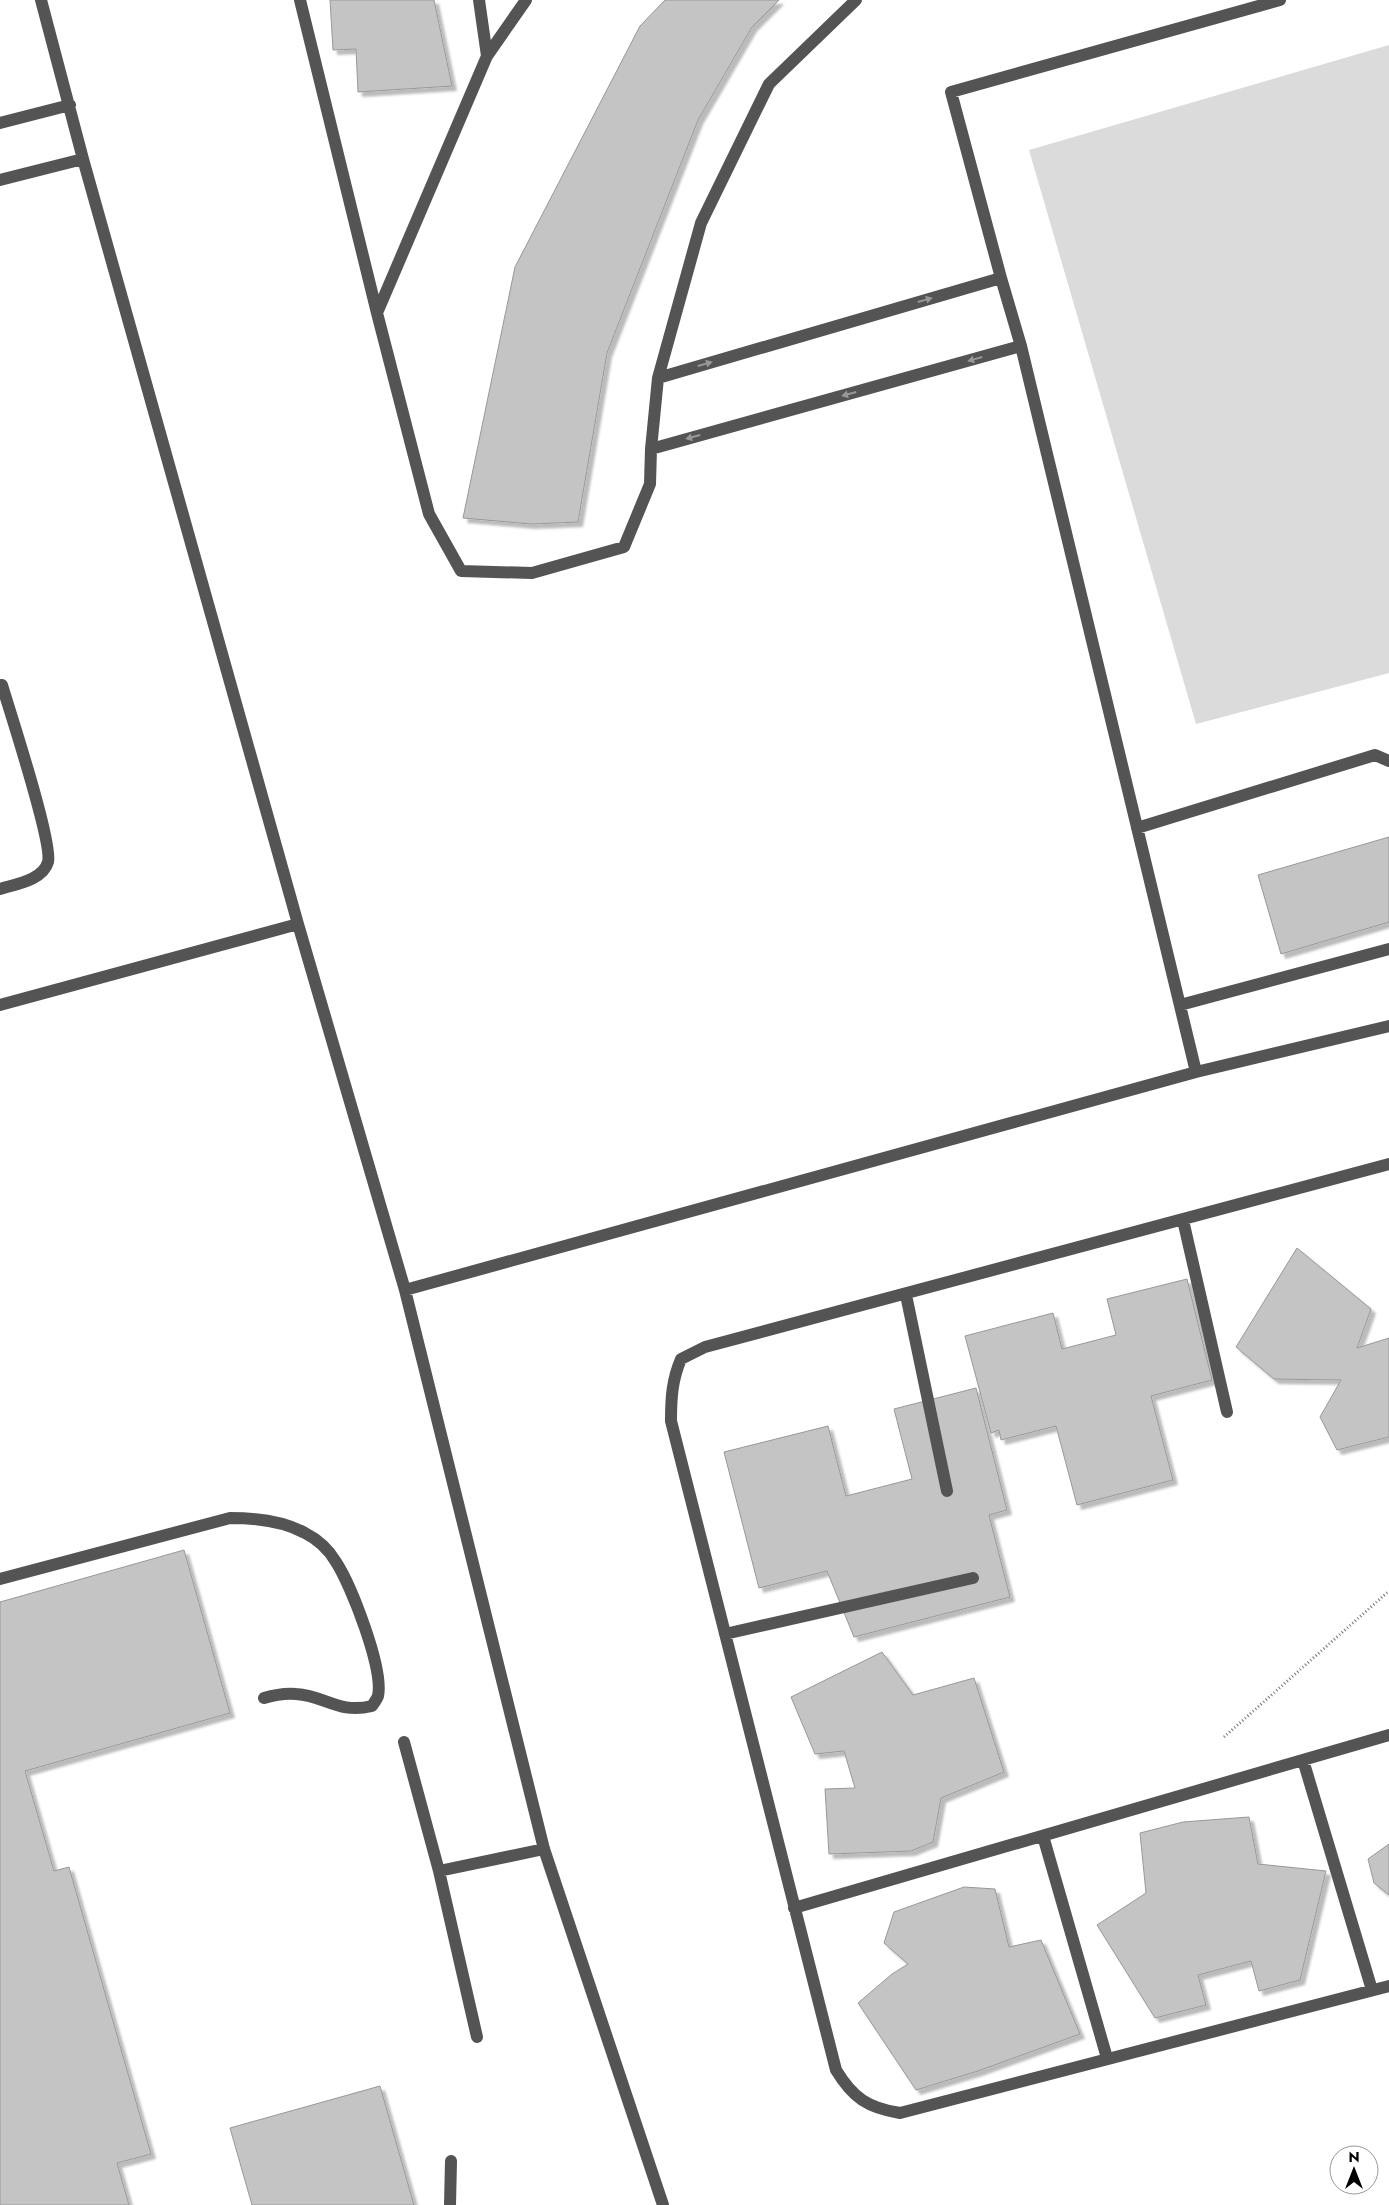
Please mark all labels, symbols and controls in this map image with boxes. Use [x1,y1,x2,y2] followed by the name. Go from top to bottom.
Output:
[917,295,932,303] one-way arrow
[967,356,982,364] one-way arrow
[698,360,713,368] one-way arrow
[842,391,857,399] one-way arrow
[685,434,700,442] one-way arrow
[1329,2145,1379,2195] north arrow
[1348,2147,1360,2167] text: N

